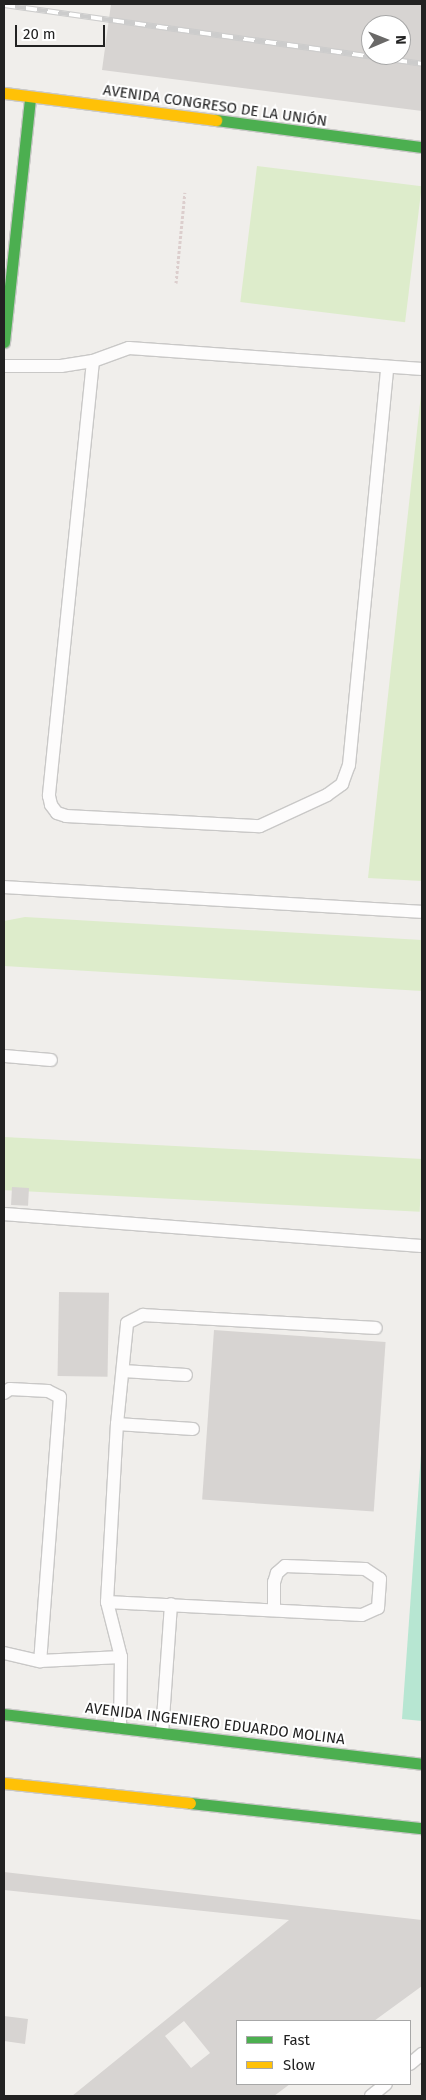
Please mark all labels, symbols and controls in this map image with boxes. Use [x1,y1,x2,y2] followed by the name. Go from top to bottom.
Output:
[18,15,108,47] scale bar
[361,15,411,65] north arrow
[23,25,56,43] text: 20 m
[392,35,409,45] text: N
[102,81,328,131] street label: AVENIDA CONGRESO DE LA UNIÓN
[84,1699,346,1749] street label: AVENIDA INGENIERO EDUARDO MOLINA
[236,2020,411,2085] legend
[283,2031,310,2049] text: Fast
[283,2056,315,2074] text: Slow

